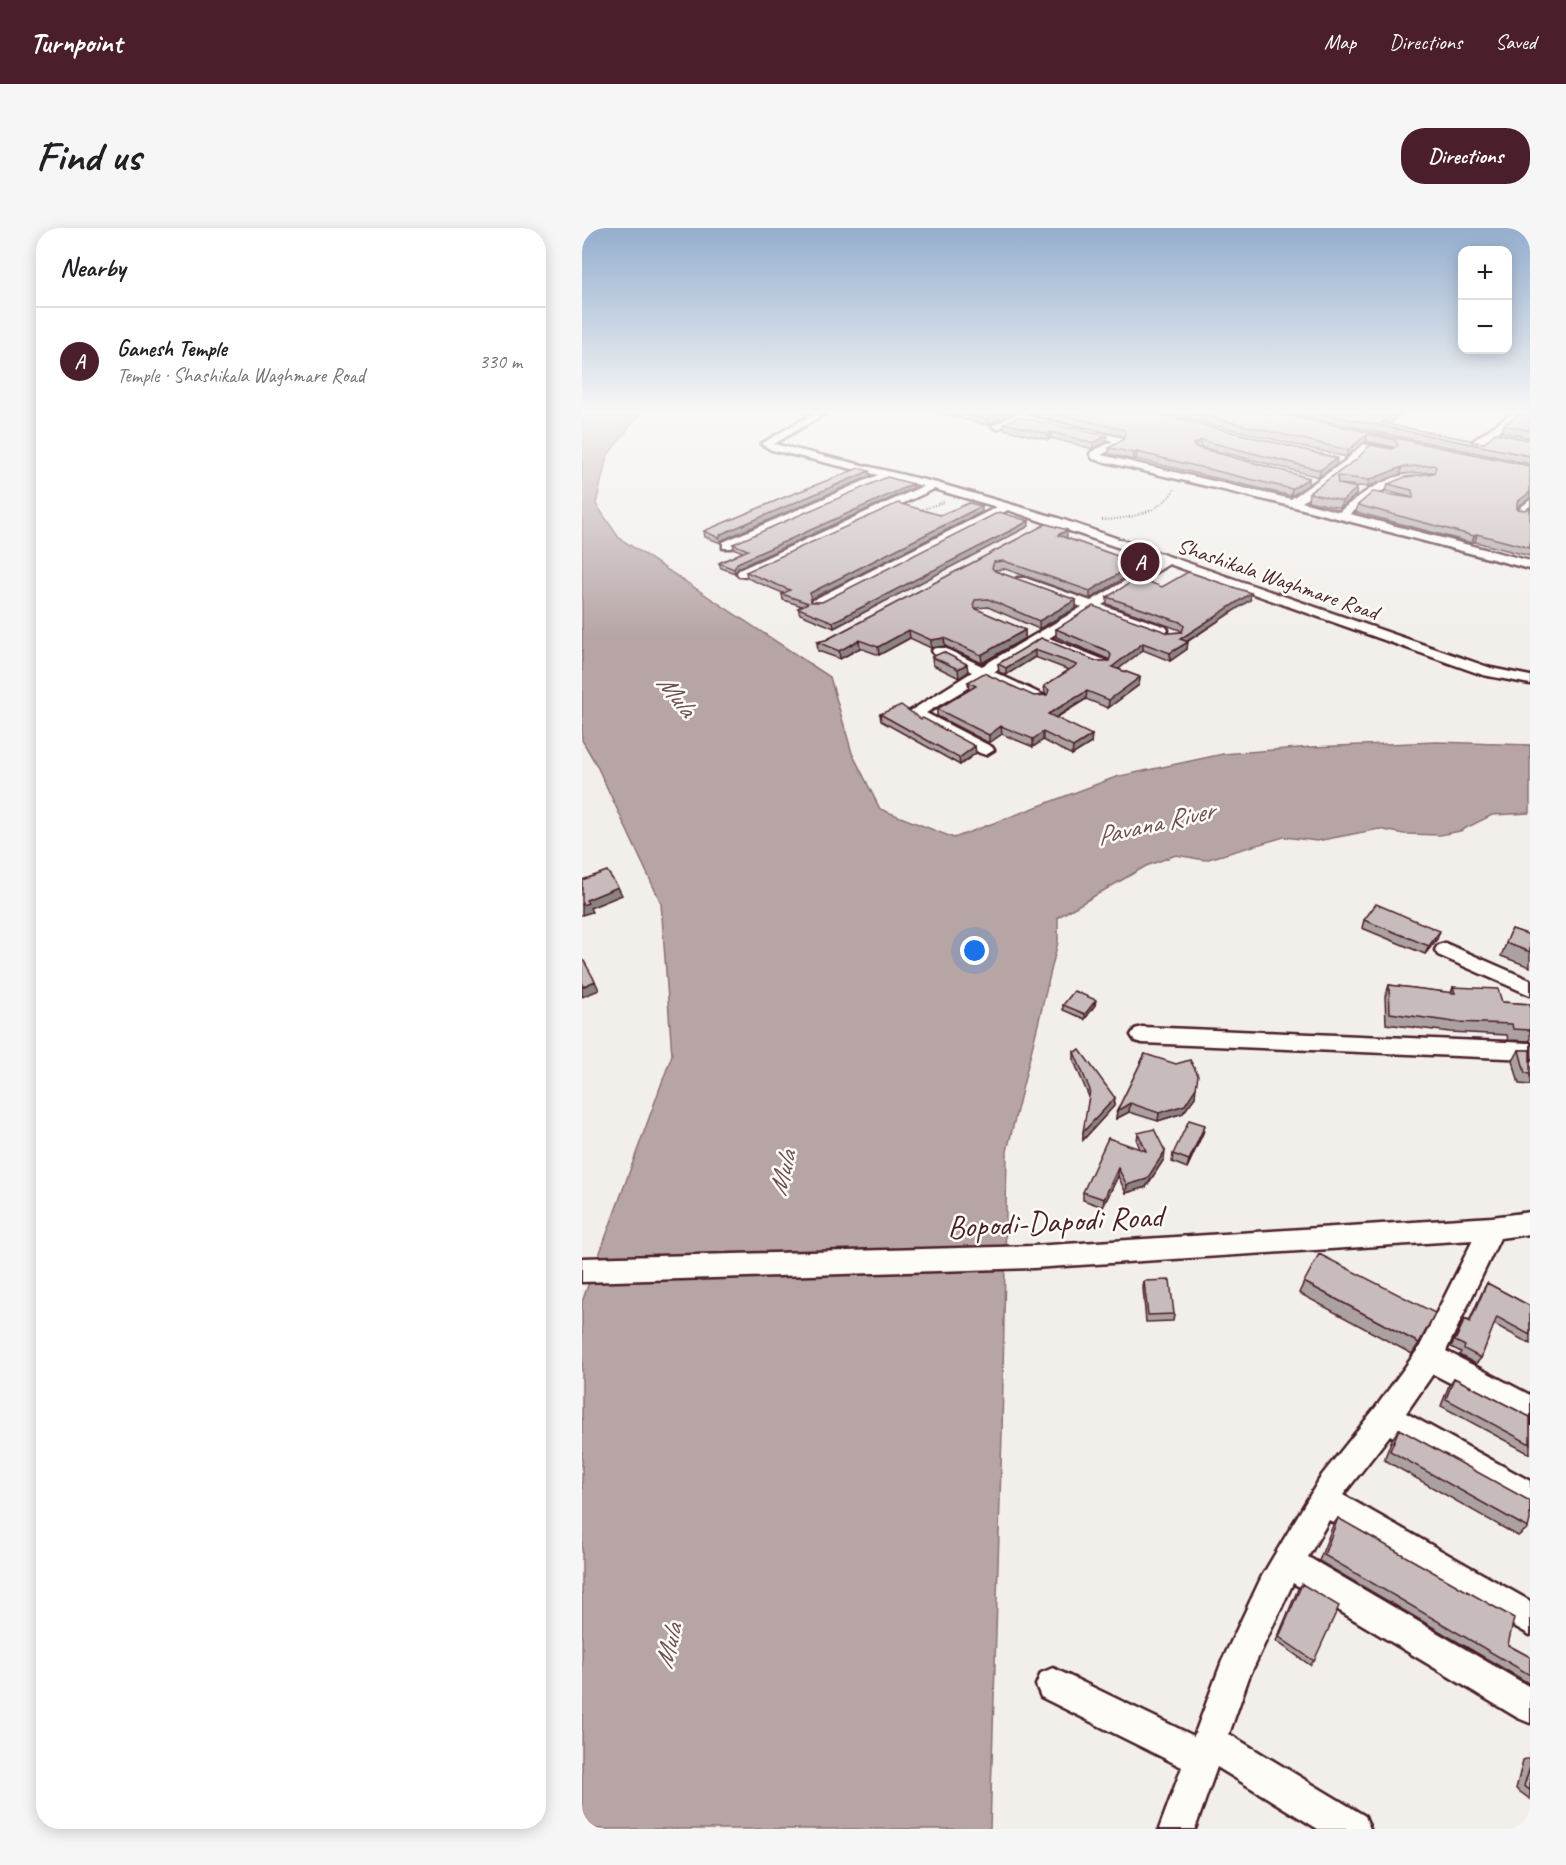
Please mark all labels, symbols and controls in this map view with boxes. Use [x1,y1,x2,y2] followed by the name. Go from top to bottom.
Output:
[30,25,122,60] text: Turnpoint
[1324,29,1356,55] text: Map
[1389,29,1462,55] text: Directions
[1495,29,1536,55] text: Saved
[1401,128,1530,184] button: Directions
[36,130,141,183] text: Find us
[1458,246,1512,354] map controls
[1458,246,1512,300] button: +
[60,251,125,284] text: Nearby
[1458,300,1512,354] button: −
[117,335,227,363] text: Ganesh Temple
[74,349,85,374] text: A
[479,349,522,374] text: 330 m
[117,363,365,388] text: Temple · Shashikala Waghmare Road
[1173,531,1385,628] street label: Shashikala Waghmare Road
[1120,540,1160,584] pin: A
[650,667,706,725] water label: Mula
[1093,792,1222,853] water label: Pavana River
[960,936,989,965] your location
[760,1145,804,1199] water label: Mula
[946,1195,1168,1248] street label: Bopodi-Dapodi Road
[646,1618,690,1672] water label: Mula

